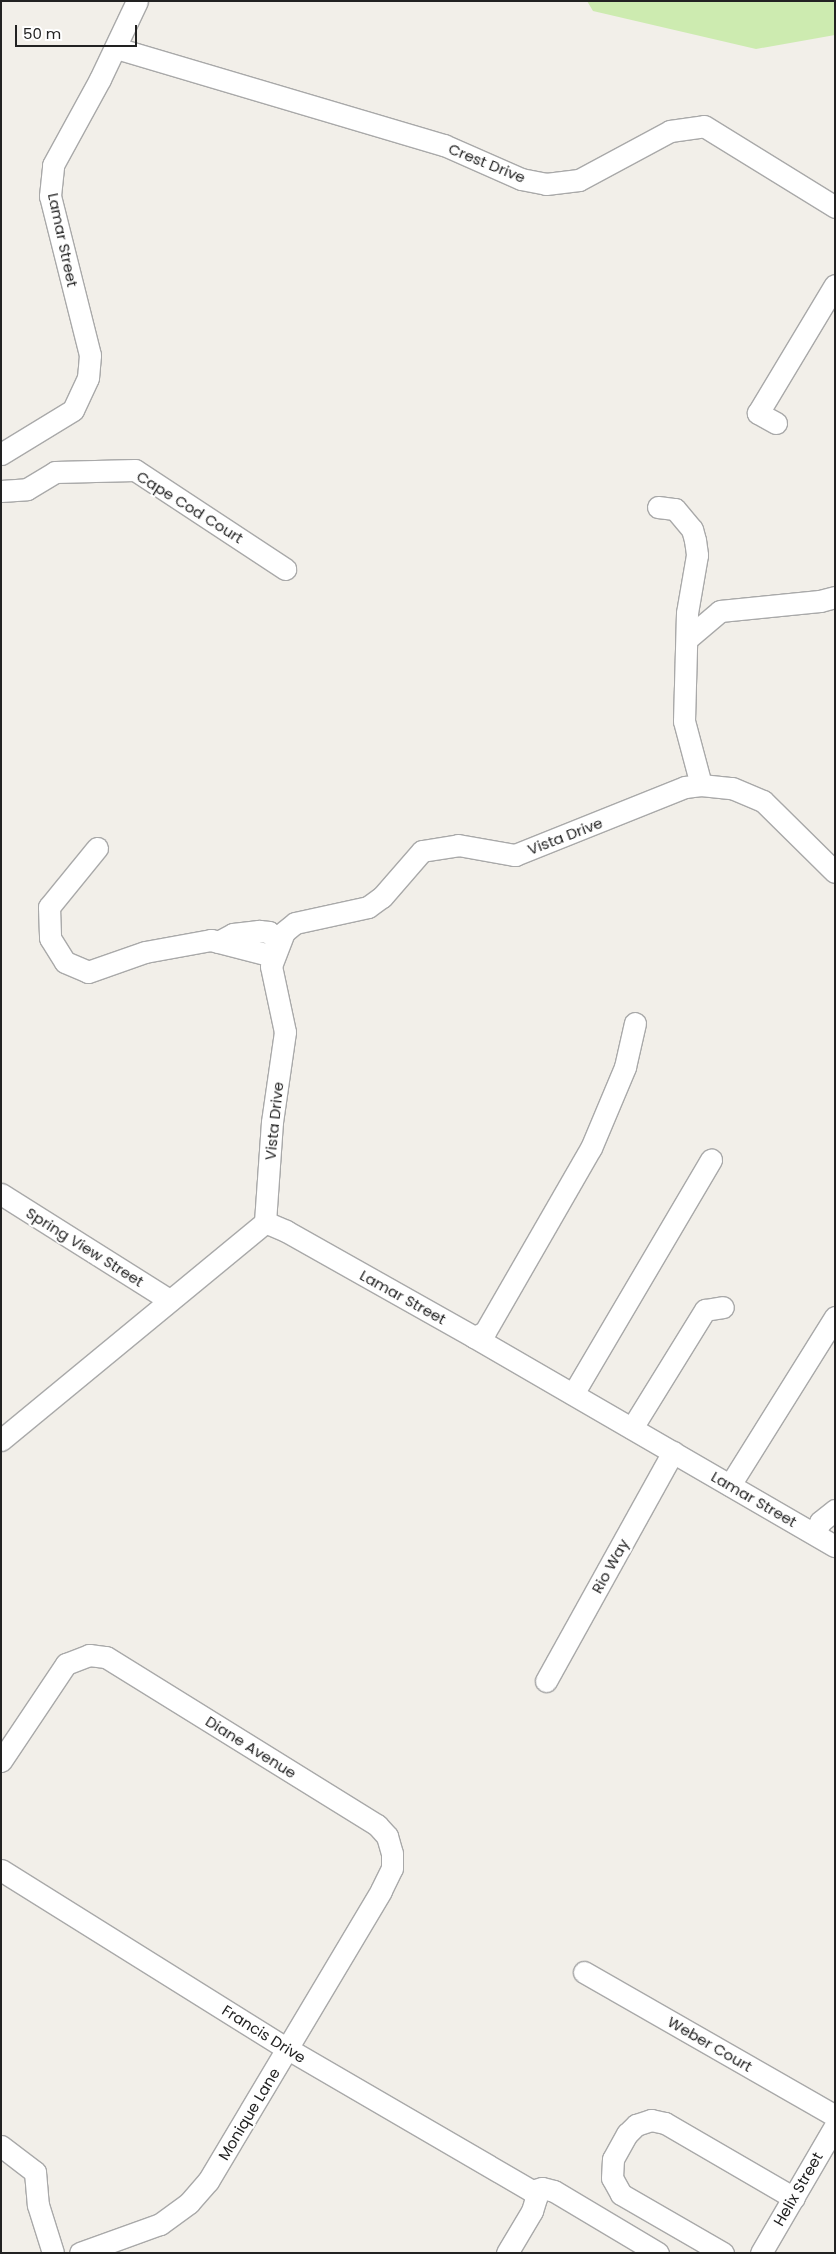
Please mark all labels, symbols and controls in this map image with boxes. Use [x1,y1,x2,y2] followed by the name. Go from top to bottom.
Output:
[18,15,140,47] scale bar
[23,23,61,44] text: 50 m
[446,139,528,187] street label: Crest Drive
[44,191,82,289] street label: Lamar Street
[133,467,247,547] street label: Cape Cod Court
[525,813,605,859] street label: Vista Drive
[261,1081,287,1161] street label: Vista Drive
[23,1204,147,1290] street label: Spring View Street
[357,1266,449,1328] street label: Lamar Street
[708,1467,800,1531] street label: Lamar Street
[588,1536,632,1596] street label: Rio Way
[202,1712,300,1782] street label: Diane Avenue
[219,2001,309,2067] street label: Francis Drive
[664,2013,756,2075] street label: Weber Court
[214,2065,284,2163] street label: Monique Lane
[770,2149,826,2229] street label: Helix Street

